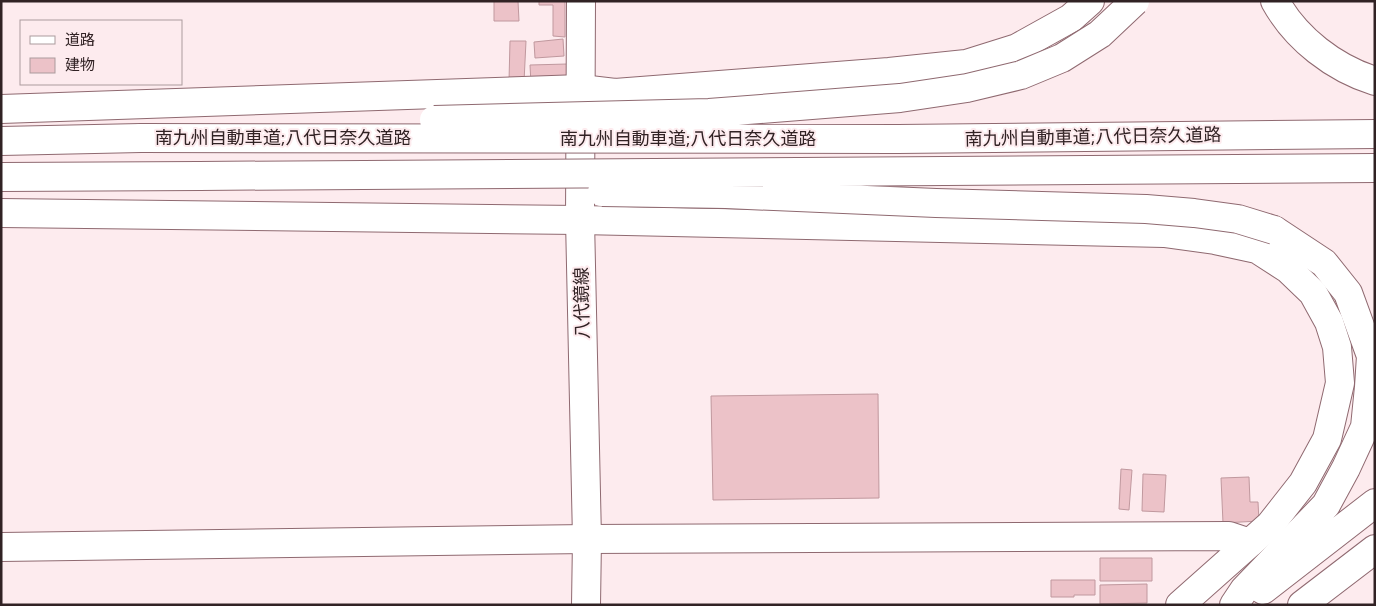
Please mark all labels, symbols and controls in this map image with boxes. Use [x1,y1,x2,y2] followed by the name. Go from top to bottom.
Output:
[20,20,182,85] legend
[65,31,95,49] text: 道路
[65,56,95,74] text: 建物
[964,124,1222,150] street label: 南九州自動車道;八代日奈久道路
[155,127,411,149] street label: 南九州自動車道;八代日奈久道路
[560,128,816,150] street label: 南九州自動車道;八代日奈久道路
[570,267,594,339] street label: 八代鏡線

